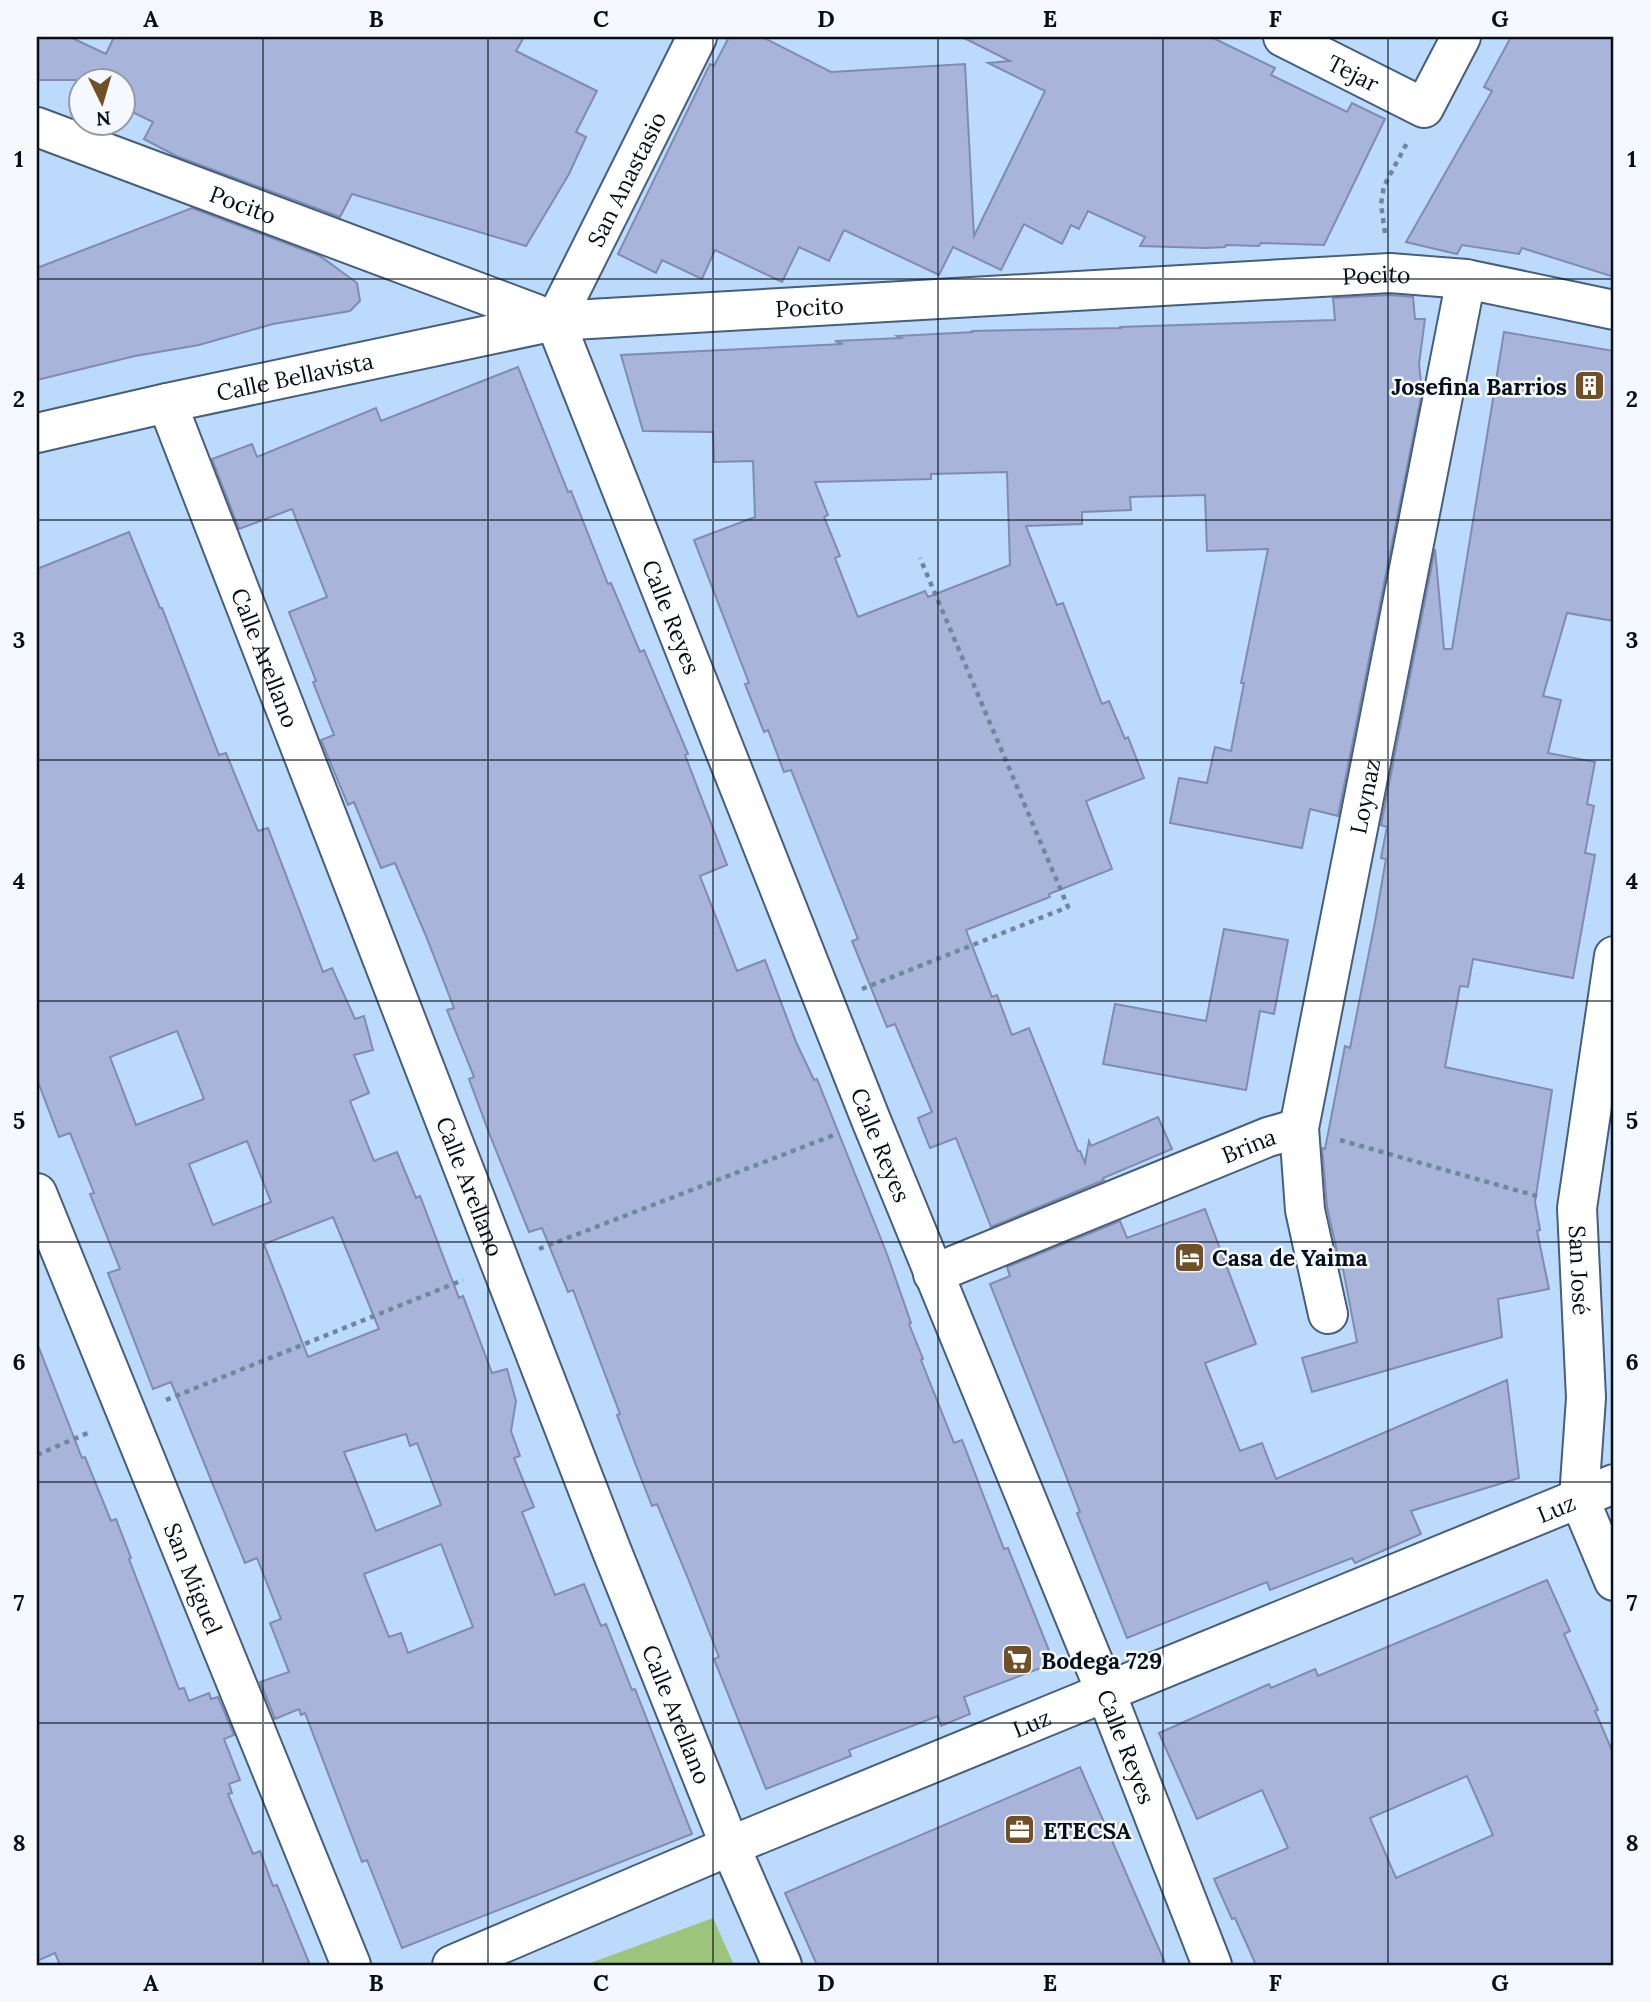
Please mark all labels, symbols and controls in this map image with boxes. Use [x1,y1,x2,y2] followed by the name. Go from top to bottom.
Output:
[143,4,159,33] text: A
[368,4,384,33] text: B
[593,4,609,33] text: C
[817,4,835,33] text: D
[1043,4,1057,33] text: E
[1268,4,1282,33] text: F
[1491,4,1509,33] text: G
[1323,47,1384,98] street label: Tejar
[66,66,136,136] north arrow
[95,106,112,132] text: N
[580,106,672,251] street label: San Anastasio
[14,144,24,173] text: 1
[1627,144,1637,173] text: 1
[206,179,280,230] street label: Pocito
[1341,258,1412,290] street label: Pocito
[774,290,845,323] street label: Pocito
[214,345,376,407] street label: Calle Bellavista
[1573,369,1607,403] building icon: Josefina Barrios
[1392,372,1567,401] place label: Josefina Barrios
[13,384,25,413] text: 2
[1626,384,1638,413] text: 2
[636,555,708,678] street label: Calle Reyes
[225,584,306,732] street label: Calle Arellano
[13,625,25,654] text: 3
[1626,625,1638,654] text: 3
[1343,756,1386,836] street label: Loynaz
[13,866,25,895] text: 4
[1626,866,1638,895] text: 4
[845,1083,917,1206] street label: Calle Reyes
[13,1106,25,1135] text: 5
[1626,1106,1638,1135] text: 5
[430,1112,511,1260] street label: Calle Arellano
[1217,1121,1279,1169] street label: Brina
[1563,1225,1597,1316] street label: San José
[1172,1240,1206,1274] hotel icon: Casa de Yaima
[1212,1243,1368,1272] place label: Casa de Yaima
[12,1347,26,1376] text: 6
[1625,1347,1639,1376] text: 6
[1533,1487,1579,1529] street label: Luz
[158,1518,229,1638] street label: San Miguel
[14,1588,25,1617] text: 7
[1627,1588,1638,1617] text: 7
[636,1640,718,1788] street label: Calle Arellano
[1001,1643,1035,1677] supermarket icon: Bodega 729
[1041,1646,1162,1675] place label: Bodega 729
[1091,1685,1162,1808] street label: Calle Reyes
[1008,1702,1055,1743] street label: Luz
[1003,1813,1037,1847] office icon: ETECSA
[1043,1816,1132,1845] place label: ETECSA
[12,1828,26,1857] text: 8
[1625,1828,1639,1857] text: 8
[143,1968,159,1997] text: A
[368,1968,384,1997] text: B
[593,1968,609,1997] text: C
[817,1968,835,1997] text: D
[1043,1968,1057,1997] text: E
[1268,1968,1282,1997] text: F
[1491,1968,1509,1997] text: G

